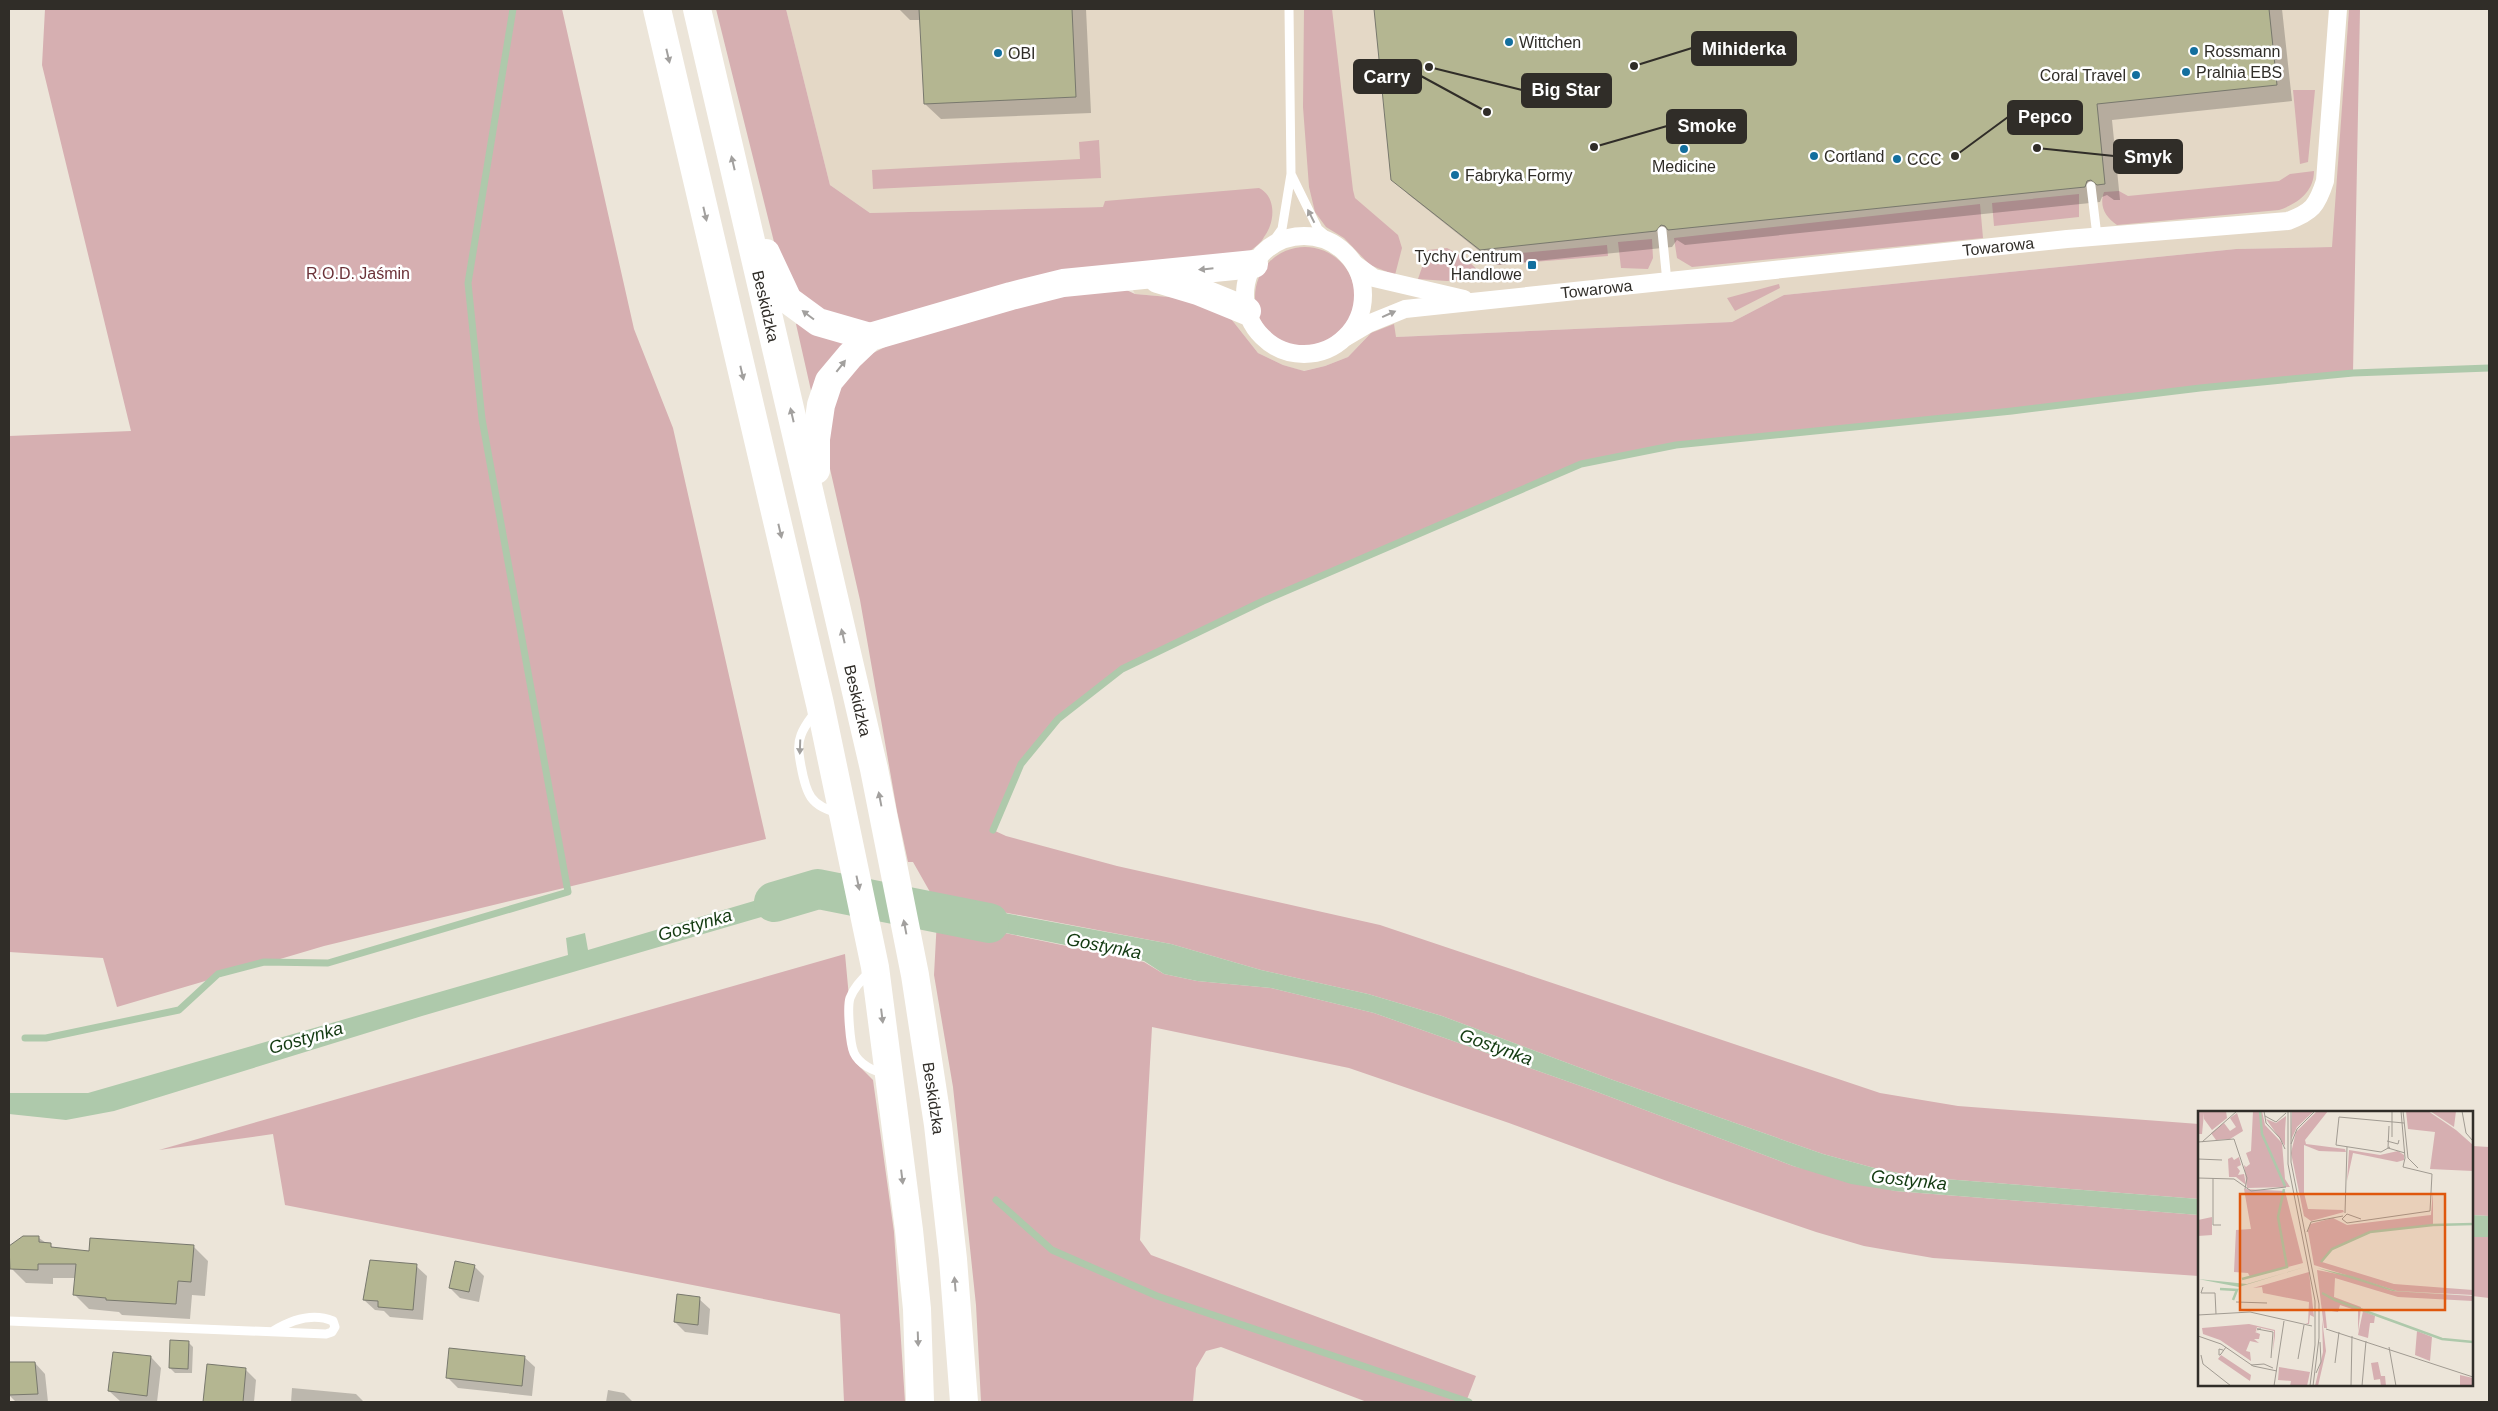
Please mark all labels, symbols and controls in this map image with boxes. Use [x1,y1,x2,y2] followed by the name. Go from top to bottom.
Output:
[1692,32,1796,65] callout: Mihiderka
[1519,34,1581,51] place label: Wittchen
[1503,36,1515,48] marker: Wittchen
[1702,39,1787,59] text: Mihiderka
[2204,43,2280,60] place label: Rossmann
[1008,45,1036,62] place label: OBI
[2188,45,2200,57] marker: Rossmann
[992,47,1004,59] marker: OBI
[664,49,672,64] one-way arrow
[1354,60,1421,93] callout: Carry
[2196,64,2282,81] place label: Pralnia EBS
[2180,66,2192,78] marker: Pralnia EBS
[1363,67,1411,87] text: Carry
[2040,67,2126,84] place label: Coral Travel
[2130,69,2142,81] marker: Coral Travel
[1522,74,1611,107] callout: Big Star
[1531,80,1601,100] text: Big Star
[2008,101,2082,134] callout: Pepco
[2018,107,2072,127] text: Pepco
[1667,110,1746,143] callout: Smoke
[1677,116,1737,136] text: Smoke
[2114,140,2182,173] callout: Smyk
[1678,143,1690,155] marker: Medicine
[2124,147,2173,167] text: Smyk
[1824,148,1884,165] place label: Cortland
[1808,150,1820,162] marker: Cortland
[1907,151,1942,168] place label: CCC
[1891,153,1903,165] marker: CCC
[729,156,737,171] one-way arrow
[1652,158,1716,175] place label: Medicine
[1465,167,1573,184] place label: Fabryka Formy
[1449,169,1461,181] marker: Fabryka Formy
[701,207,709,222] one-way arrow
[1307,208,1315,223] one-way arrow
[1962,235,2035,259] street label: Towarowa
[1414,248,1522,283] place label: Tychy Centrum Handlowe
[1526,259,1538,271] marker: Tychy Centrum Handlowe
[306,265,410,282] park label: R.O.D. Jaśmin
[1197,265,1213,273] one-way arrow
[749,269,782,344] street label: Beskidzka
[1560,277,1633,301] street label: Towarowa
[801,310,815,320] one-way arrow
[1382,310,1396,318] one-way arrow
[836,359,846,373] one-way arrow
[738,365,746,380] one-way arrow
[788,408,796,423] one-way arrow
[776,523,784,538] one-way arrow
[839,628,847,644] one-way arrow
[841,663,874,738] street label: Beskidzka
[795,740,803,756] one-way arrow
[875,791,883,807] one-way arrow
[854,876,862,891] one-way arrow
[656,905,734,945] water label: Gostynka
[901,919,909,935] one-way arrow
[1065,929,1143,963] water label: Gostynka
[878,1008,886,1024] one-way arrow
[267,1018,345,1058] water label: Gostynka
[1457,1025,1535,1069] water label: Gostynka
[919,1061,947,1135] street label: Beskidzka
[2198,1111,2473,1386] inset map
[1870,1166,1948,1194] water label: Gostynka
[898,1169,906,1185] one-way arrow
[951,1276,959,1292] one-way arrow
[914,1331,922,1347] one-way arrow

